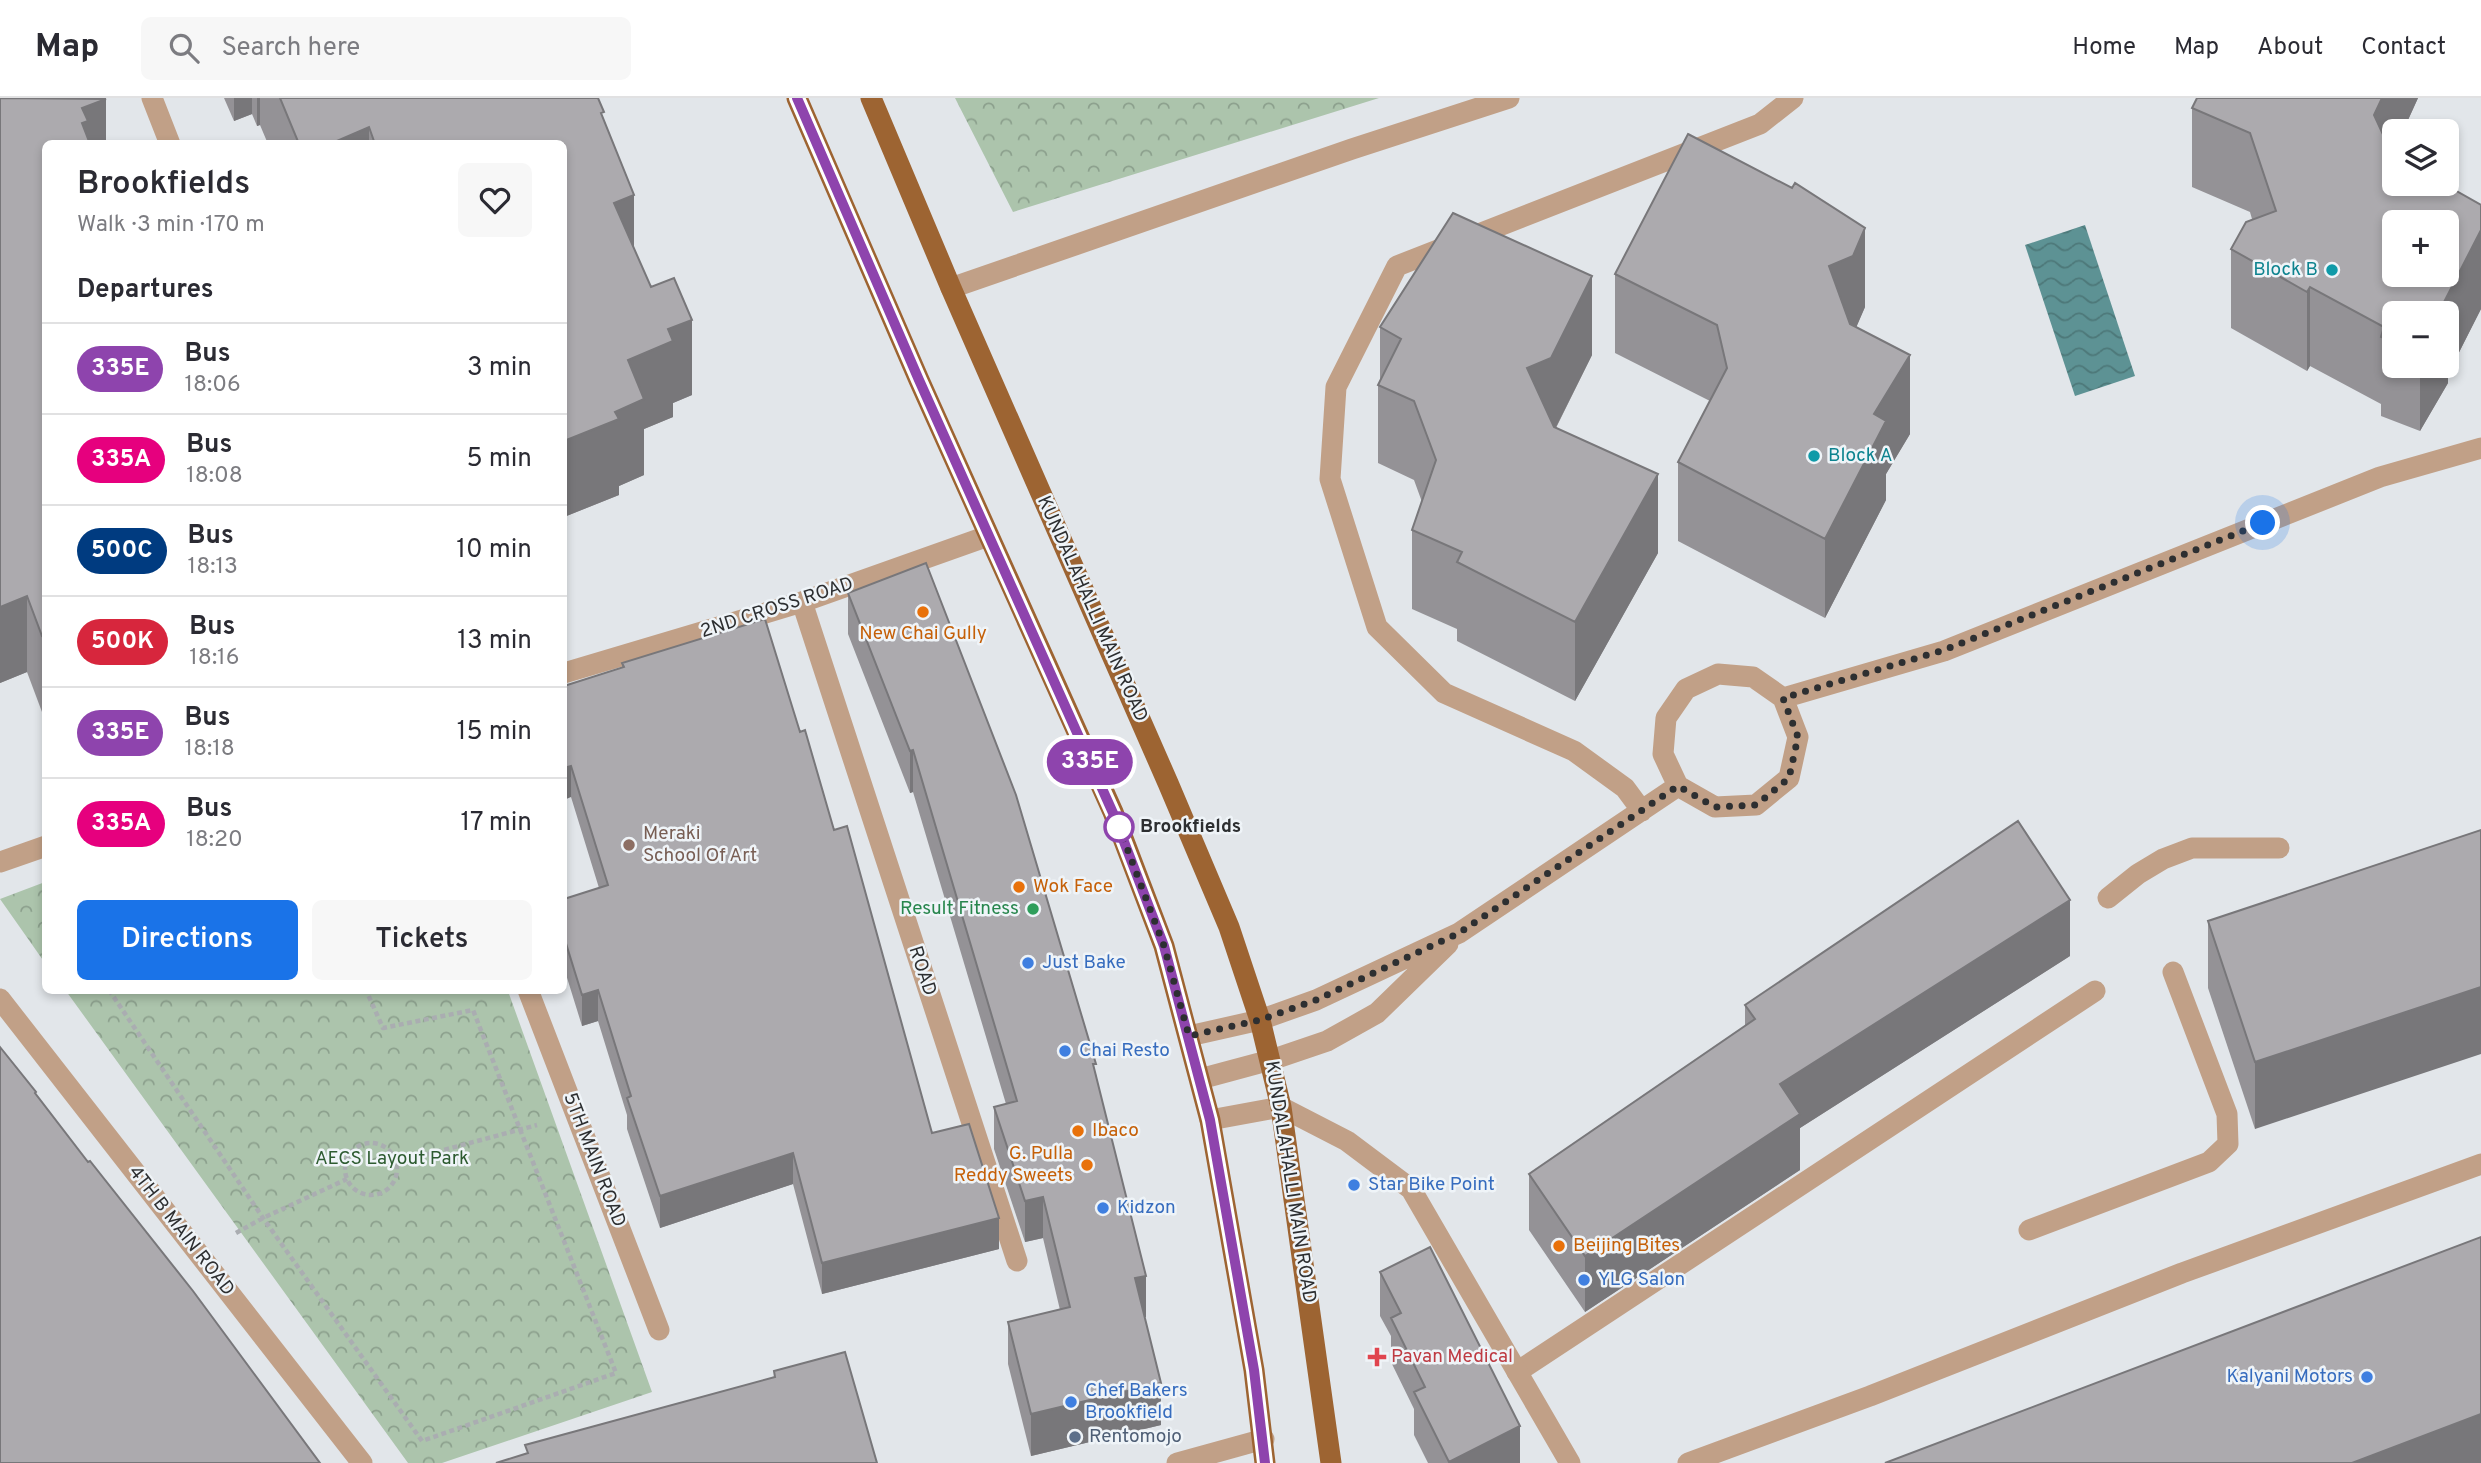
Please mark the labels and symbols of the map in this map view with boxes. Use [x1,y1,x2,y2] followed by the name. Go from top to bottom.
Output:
[2253,258,2318,282] place label: Block B
[2324,262,2340,278] marker: Block B
[1828,444,1893,468] place label: Block A
[1806,448,1822,464] marker: Block A
[1031,492,1153,726] street label: KUNDALAHALLI MAIN ROAD
[2245,505,2280,540] your location
[697,572,857,644] street label: 2ND CROSS ROAD
[915,604,931,620] marker: New Chai Gully
[859,622,987,646] place label: New Chai Gully
[1041,739,1139,785] line badge: 335E
[1104,812,1134,842] marker: Brookfields
[1140,815,1241,839] place label: Brookfields
[643,822,757,868] place label: Meraki School Of Art
[621,837,637,853] marker: Meraki School Of Art
[1033,875,1113,899] place label: Wok Face
[1011,879,1027,895] marker: Wok Face
[900,897,1019,921] place label: Result Fitness
[1025,901,1041,917] marker: Result Fitness
[903,943,941,999] street label: ROAD
[1042,951,1126,975] place label: Just Bake
[1020,955,1036,971] marker: Just Bake
[1079,1039,1170,1063] place label: Chai Resto
[1057,1043,1073,1059] marker: Chai Resto
[1259,1059,1321,1305] street label: KUNDALAHALLI MAIN ROAD
[557,1089,631,1231] street label: 5TH MAIN ROAD
[1092,1119,1139,1143] place label: Ibaco
[1070,1123,1086,1139] marker: Ibaco
[954,1142,1073,1188] place label: G. Pulla Reddy Sweets
[315,1147,469,1171] park label: AECS Layout Park
[1079,1157,1095,1173] marker: G. Pulla Reddy Sweets
[123,1161,239,1301] street label: 4TH B MAIN ROAD
[1368,1173,1495,1197] place label: Star Bike Point
[1346,1177,1362,1193] marker: Star Bike Point
[1117,1196,1176,1220] place label: Kidzon
[1095,1200,1111,1216] marker: Kidzon
[1573,1234,1680,1258] place label: Beijing Bites
[1551,1238,1567,1254] marker: Beijing Bites
[1598,1268,1685,1292] place label: YLG Salon
[1576,1272,1592,1288] marker: YLG Salon
[1391,1345,1513,1369] place label: Pavan Medical
[1369,1349,1385,1365] marker: Pavan Medical
[2227,1365,2353,1389] place label: Kalyani Motors
[2359,1369,2375,1385] marker: Kalyani Motors
[1085,1379,1188,1425] place label: Chef Bakers Brookfield
[1063,1394,1079,1410] marker: Chef Bakers Brookfield
[1089,1425,1182,1449] place label: Rentomojo
[1067,1429,1083,1445] marker: Rentomojo

